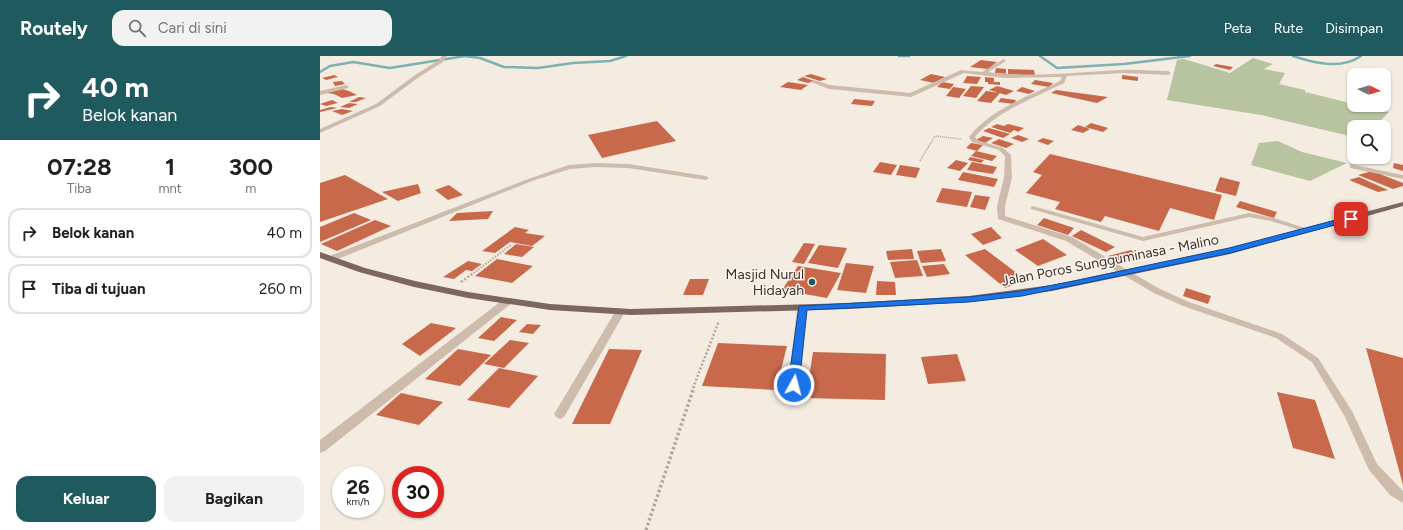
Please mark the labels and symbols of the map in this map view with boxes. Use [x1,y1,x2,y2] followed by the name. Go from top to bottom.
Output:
[1347,68,1391,112] north arrow
[1334,202,1368,236] pin
[1000,231,1220,290] street label: Jalan Poros Sungguminasa - Malino
[726,266,804,299] place label: Masjid Nurul Hidayah
[807,277,817,287] marker: Masjid Nurul Hidayah
[773,364,815,406] position arrow
[392,466,444,518] speed limit sign: 30

